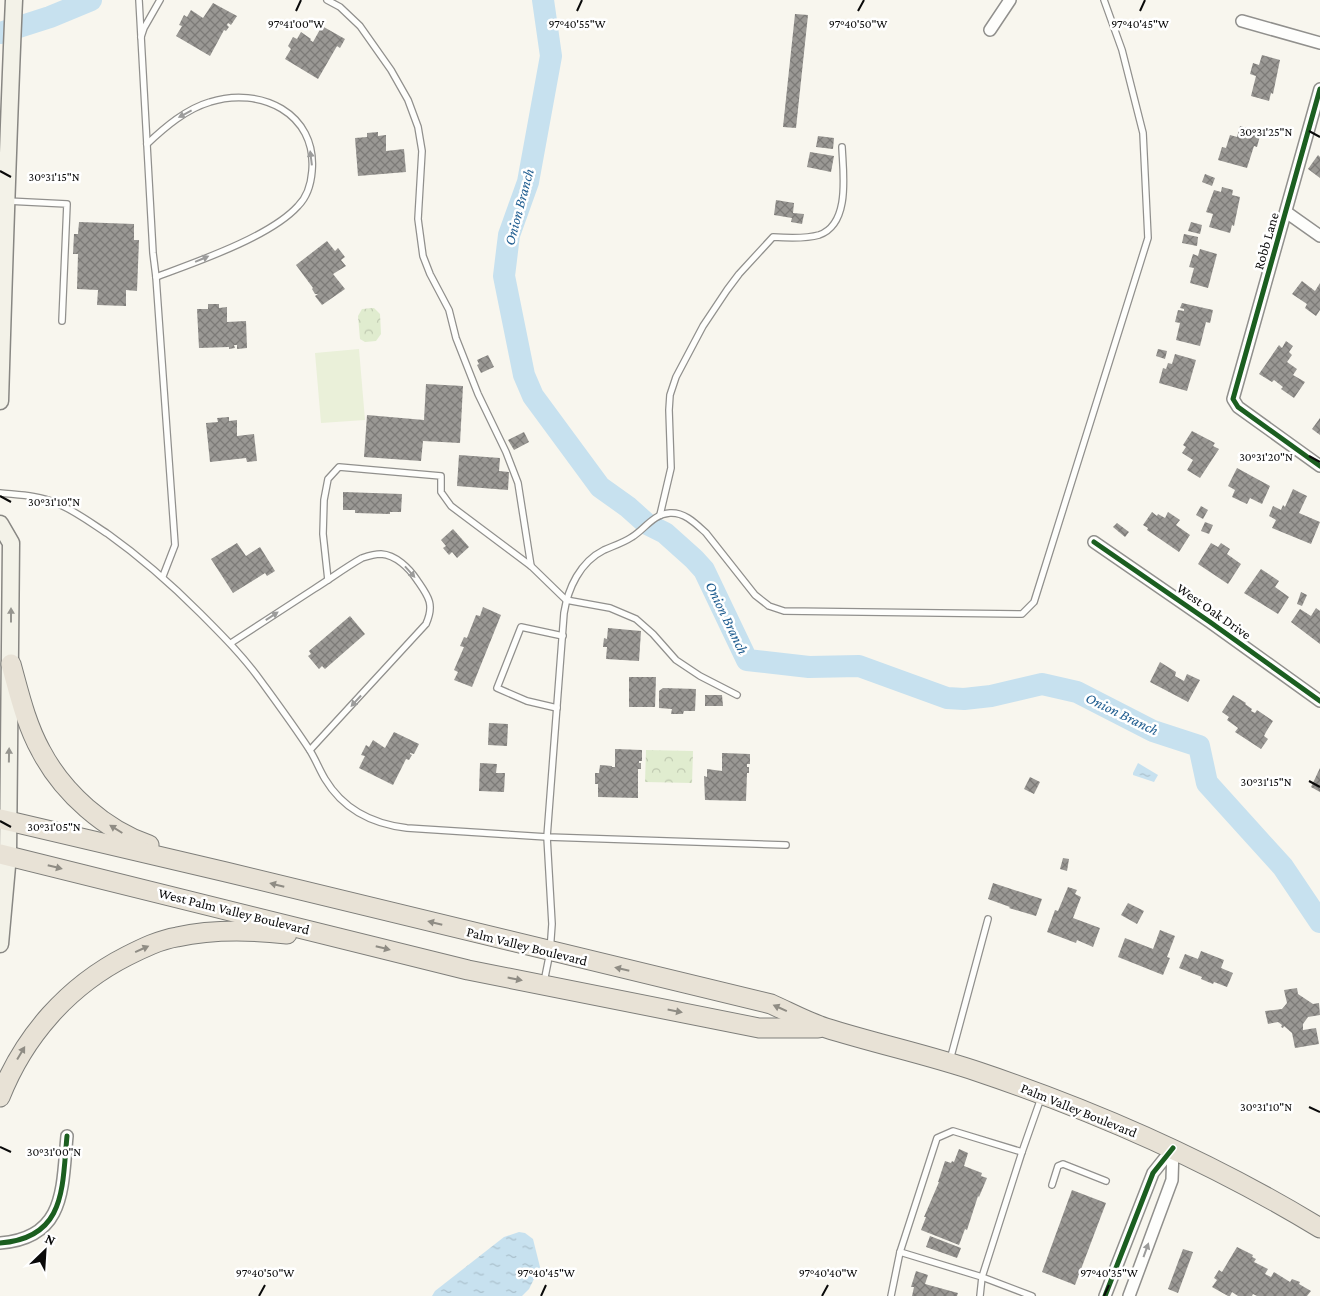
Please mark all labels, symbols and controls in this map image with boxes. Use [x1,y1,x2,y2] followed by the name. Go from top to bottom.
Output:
[268,17,324,31] text: 97°41'00"W
[548,17,606,31] text: 97°40'55"W
[829,17,887,31] text: 97°40'50"W
[1111,17,1169,31] text: 97°40'45"W
[178,110,192,118] one-way arrow
[1240,125,1292,139] text: 30°31'25"N
[307,150,315,166] one-way arrow
[501,167,537,247] water label: Onion Branch
[28,170,80,184] text: 30°31'15"N
[1250,211,1282,271] street label: Robb Lane
[194,255,209,263] one-way arrow
[1239,450,1293,464] text: 30°31'20"N
[28,495,80,509] text: 30°31'10"N
[405,566,416,579] one-way arrow
[703,579,751,657] water label: Onion Branch
[1174,580,1254,642] street label: West Oak Drive
[7,607,15,623] one-way arrow
[265,611,279,621] one-way arrow
[1083,690,1161,738] water label: Onion Branch
[350,694,362,706] one-way arrow
[5,747,13,763] one-way arrow
[1240,775,1292,789] text: 30°31'15"N
[27,820,81,834] text: 30°31'05"N
[109,824,122,834] one-way arrow
[48,863,63,871] one-way arrow
[270,880,285,888] one-way arrow
[157,884,312,938] street label: West Palm Valley Boulevard
[427,919,442,927] one-way arrow
[465,923,590,969] street label: Palm Valley Boulevard
[135,944,149,952] one-way arrow
[375,944,391,952] one-way arrow
[615,965,630,973] one-way arrow
[508,975,523,983] one-way arrow
[773,1004,787,1012] one-way arrow
[667,1007,682,1015] one-way arrow
[17,1047,26,1060] one-way arrow
[1019,1079,1140,1141] street label: Palm Valley Boulevard
[1240,1100,1292,1114] text: 30°31'10"N
[27,1145,81,1159] text: 30°31'00"N
[20,1226,70,1276] north arrow
[43,1230,59,1249] text: N
[1142,1242,1150,1257] one-way arrow
[236,1266,294,1280] text: 97°40'50"W
[517,1266,575,1280] text: 97°40'45"W
[799,1266,857,1280] text: 97°40'40"W
[1080,1266,1138,1280] text: 97°40'35"W

